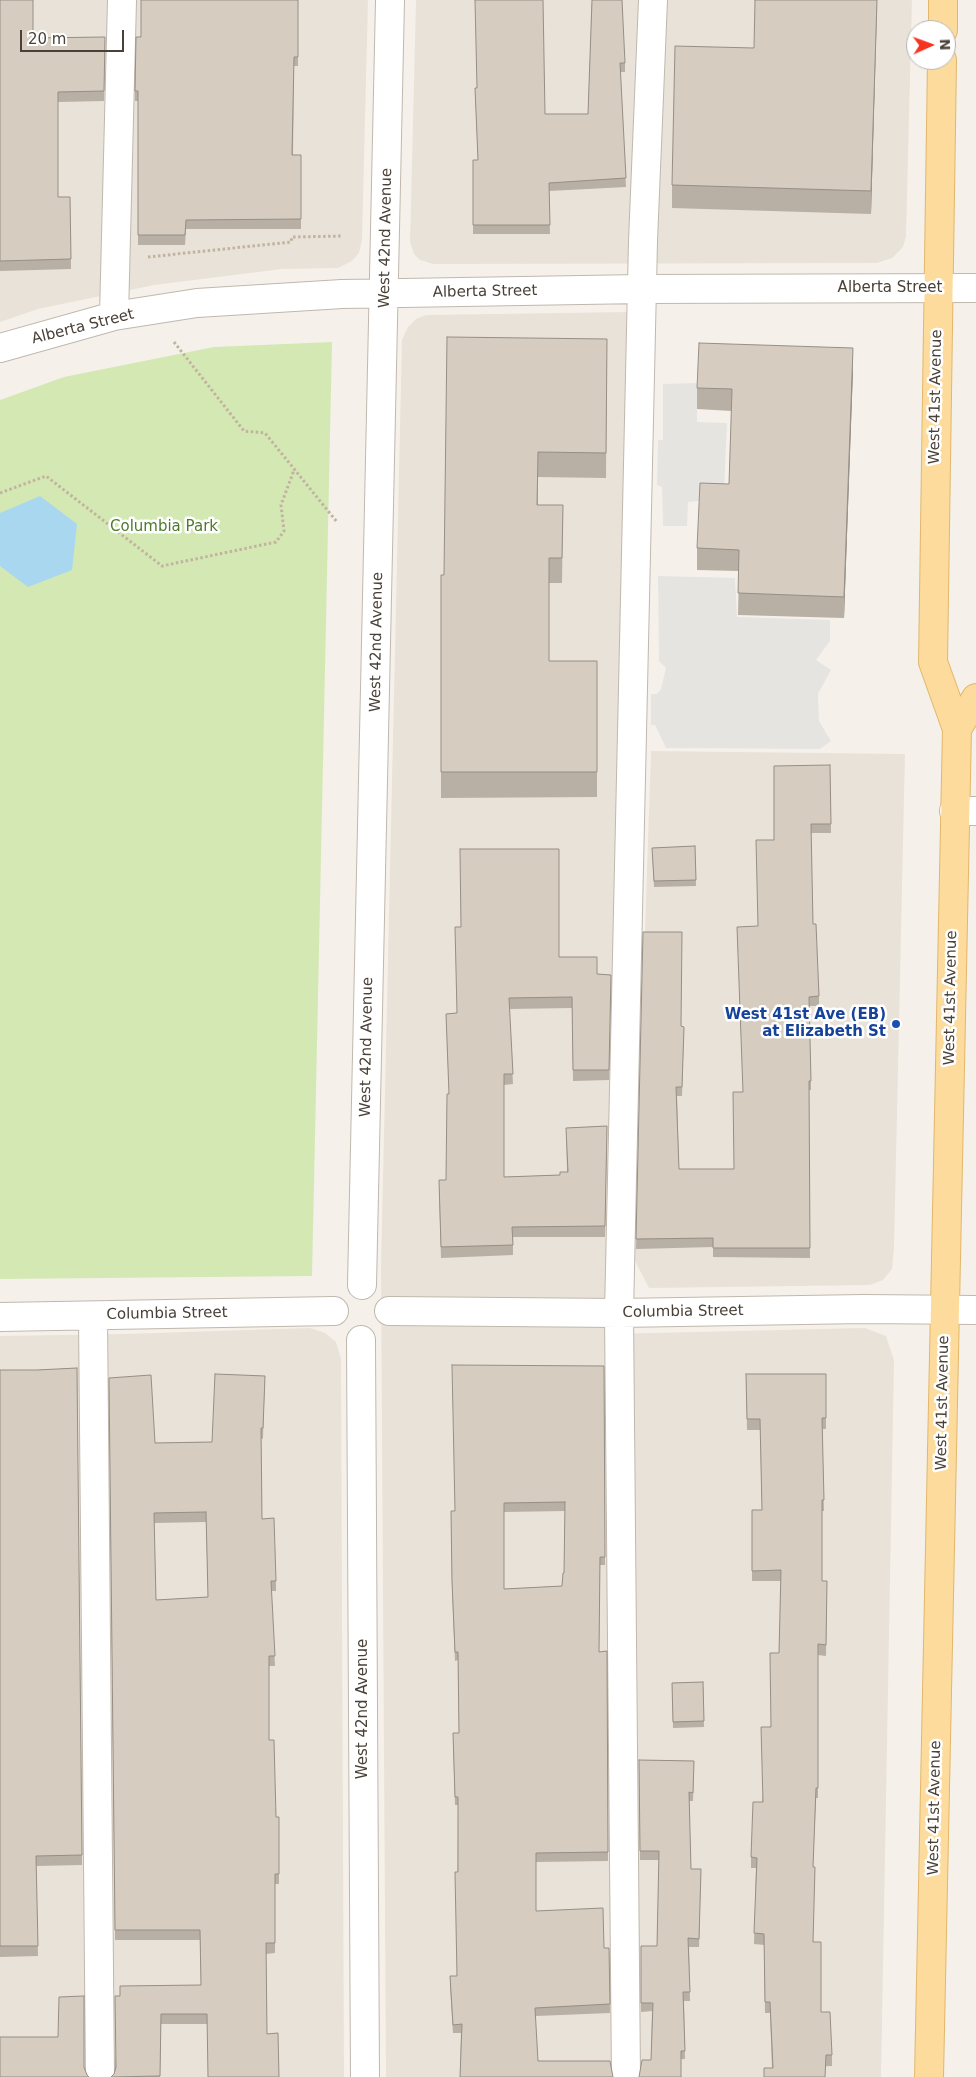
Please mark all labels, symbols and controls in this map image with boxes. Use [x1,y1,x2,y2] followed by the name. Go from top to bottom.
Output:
[22,20,126,52] scale bar
[906,20,956,70] north arrow
[28,30,66,48] text: 20 m
[937,38,953,51] text: N
[376,168,396,308] street label: West 42nd Avenue
[838,279,942,297] street label: Alberta Street
[432,282,538,302] street label: Alberta Street
[30,306,136,348] street label: Alberta Street
[926,329,946,465] street label: West 41st Avenue
[110,518,218,536] park label: Columbia Park
[367,572,387,712] street label: West 42nd Avenue
[941,930,961,1066] street label: West 41st Avenue
[357,977,377,1117] street label: West 42nd Avenue
[725,1006,886,1041] place label: West 41st Ave (EB) at Elizabeth St
[890,1018,902,1030] marker: West 41st Ave (EB) at Elizabeth St
[622,1302,744,1322] street label: Columbia Street
[106,1304,228,1324] street label: Columbia Street
[933,1335,953,1471] street label: West 41st Avenue
[354,1639,372,1779] street label: West 42nd Avenue
[925,1740,945,1876] street label: West 41st Avenue

